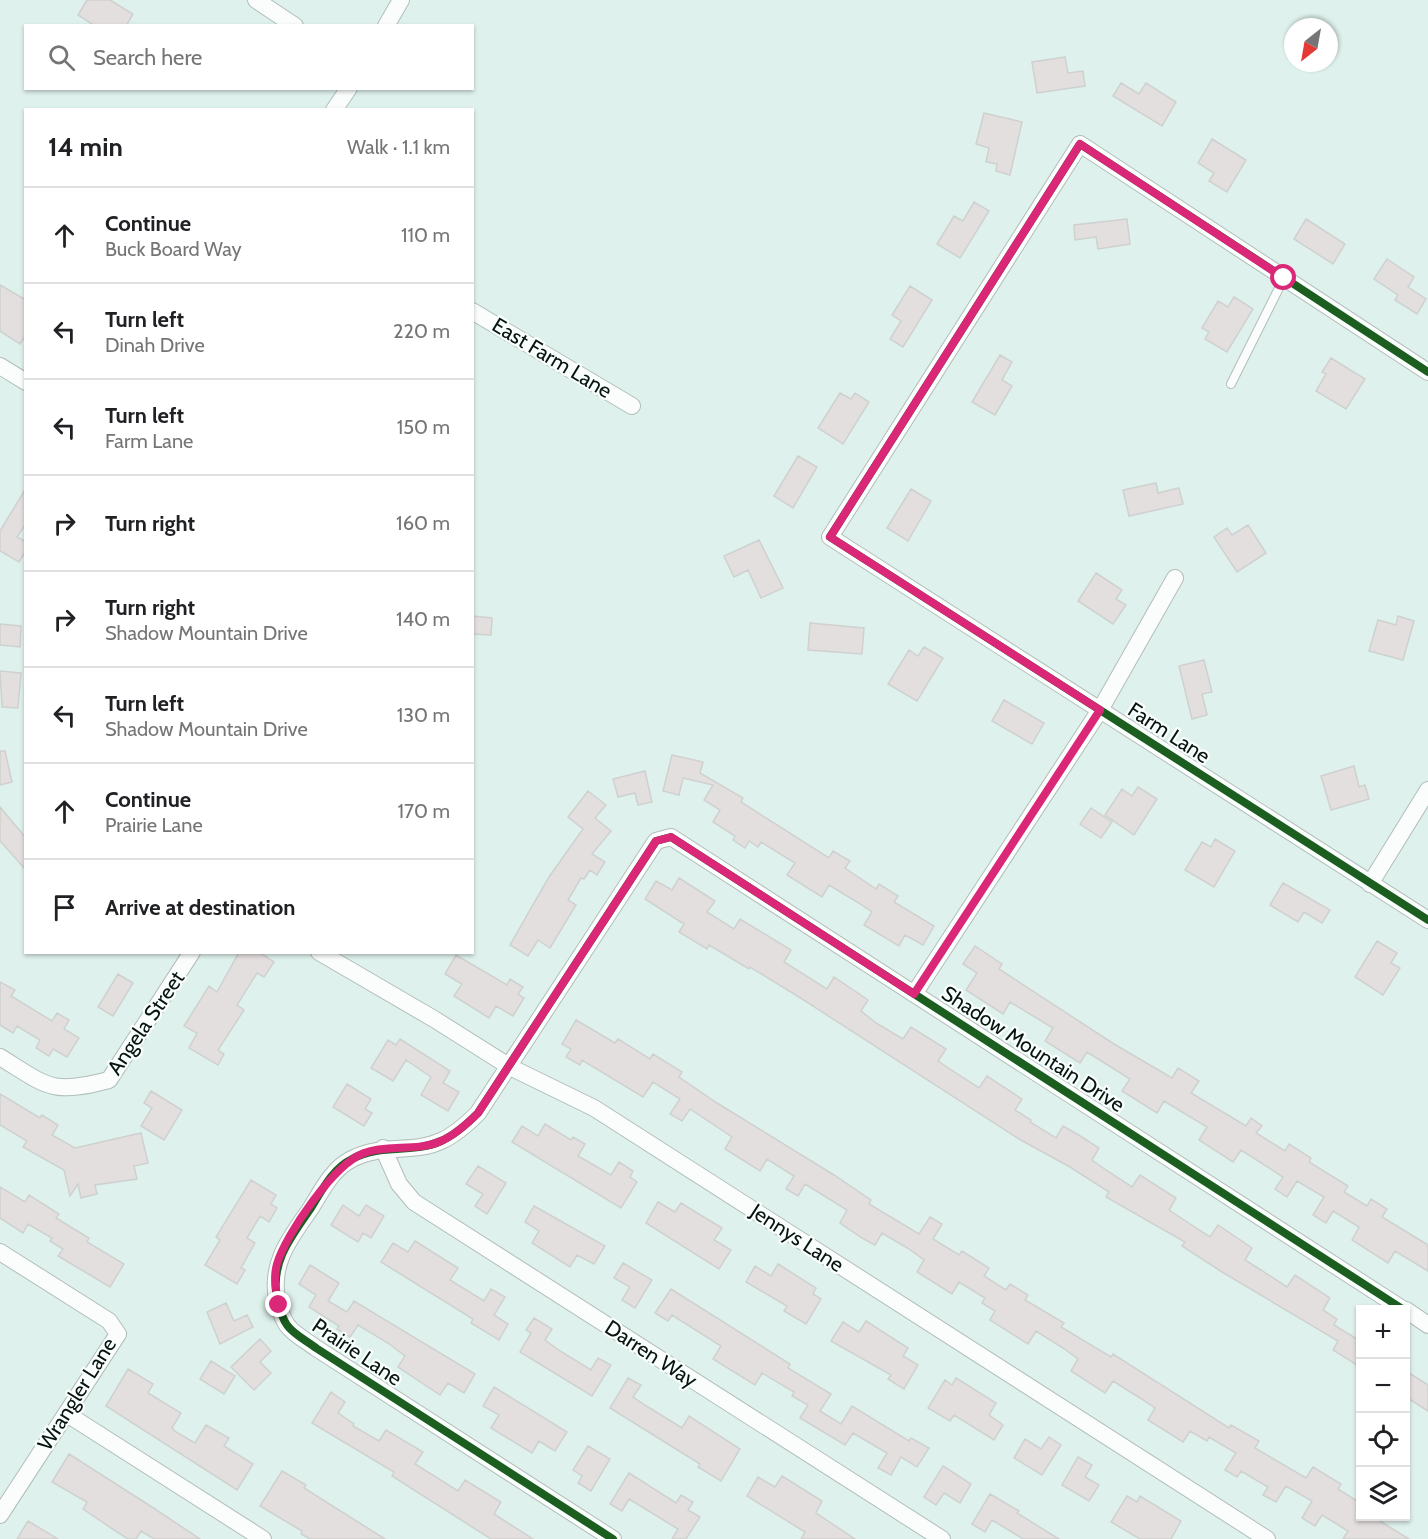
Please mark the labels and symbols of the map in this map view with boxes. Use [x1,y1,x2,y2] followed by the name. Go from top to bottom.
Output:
[1284,18,1338,72] north arrow
[1270,264,1296,290] route start
[488,312,617,403] street label: East Farm Lane
[1124,697,1215,768] street label: Farm Lane
[102,966,189,1079] street label: Angela Street
[937,980,1129,1117] street label: Shadow Mountain Drive
[745,1198,849,1277] street label: Jennys Lane
[265,1291,291,1317] route end
[308,1313,407,1391] street label: Prairie Lane
[601,1315,702,1393] street label: Darren Way
[32,1333,121,1455] street label: Wrangler Lane

